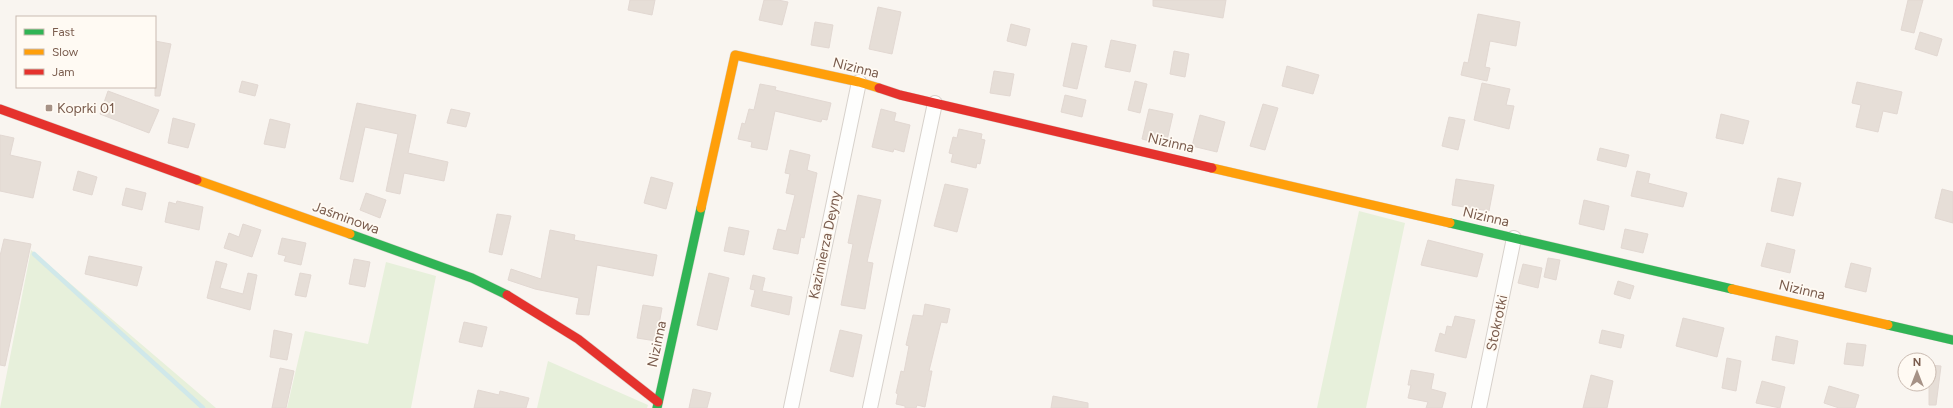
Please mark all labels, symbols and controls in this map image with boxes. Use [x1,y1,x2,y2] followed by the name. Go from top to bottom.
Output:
[16,16,156,88] legend
[52,25,75,39] text: Fast
[52,45,79,59] text: Slow
[831,54,881,82] street label: Nizinna
[52,65,75,79] text: Jam
[57,100,115,117] place label: Koprki 01
[44,103,54,113] marker: Koprki 01
[1146,129,1196,157] street label: Nizinna
[805,189,845,301] street label: Kazimierza Deyny
[310,198,382,238] street label: Jaśminowa
[1461,203,1511,231] street label: Nizinna
[1777,276,1827,304] street label: Nizinna
[1483,293,1511,353] street label: Stokrotki
[644,319,670,369] street label: Nizinna
[1897,352,1937,392] north arrow
[1913,356,1921,369] text: N

